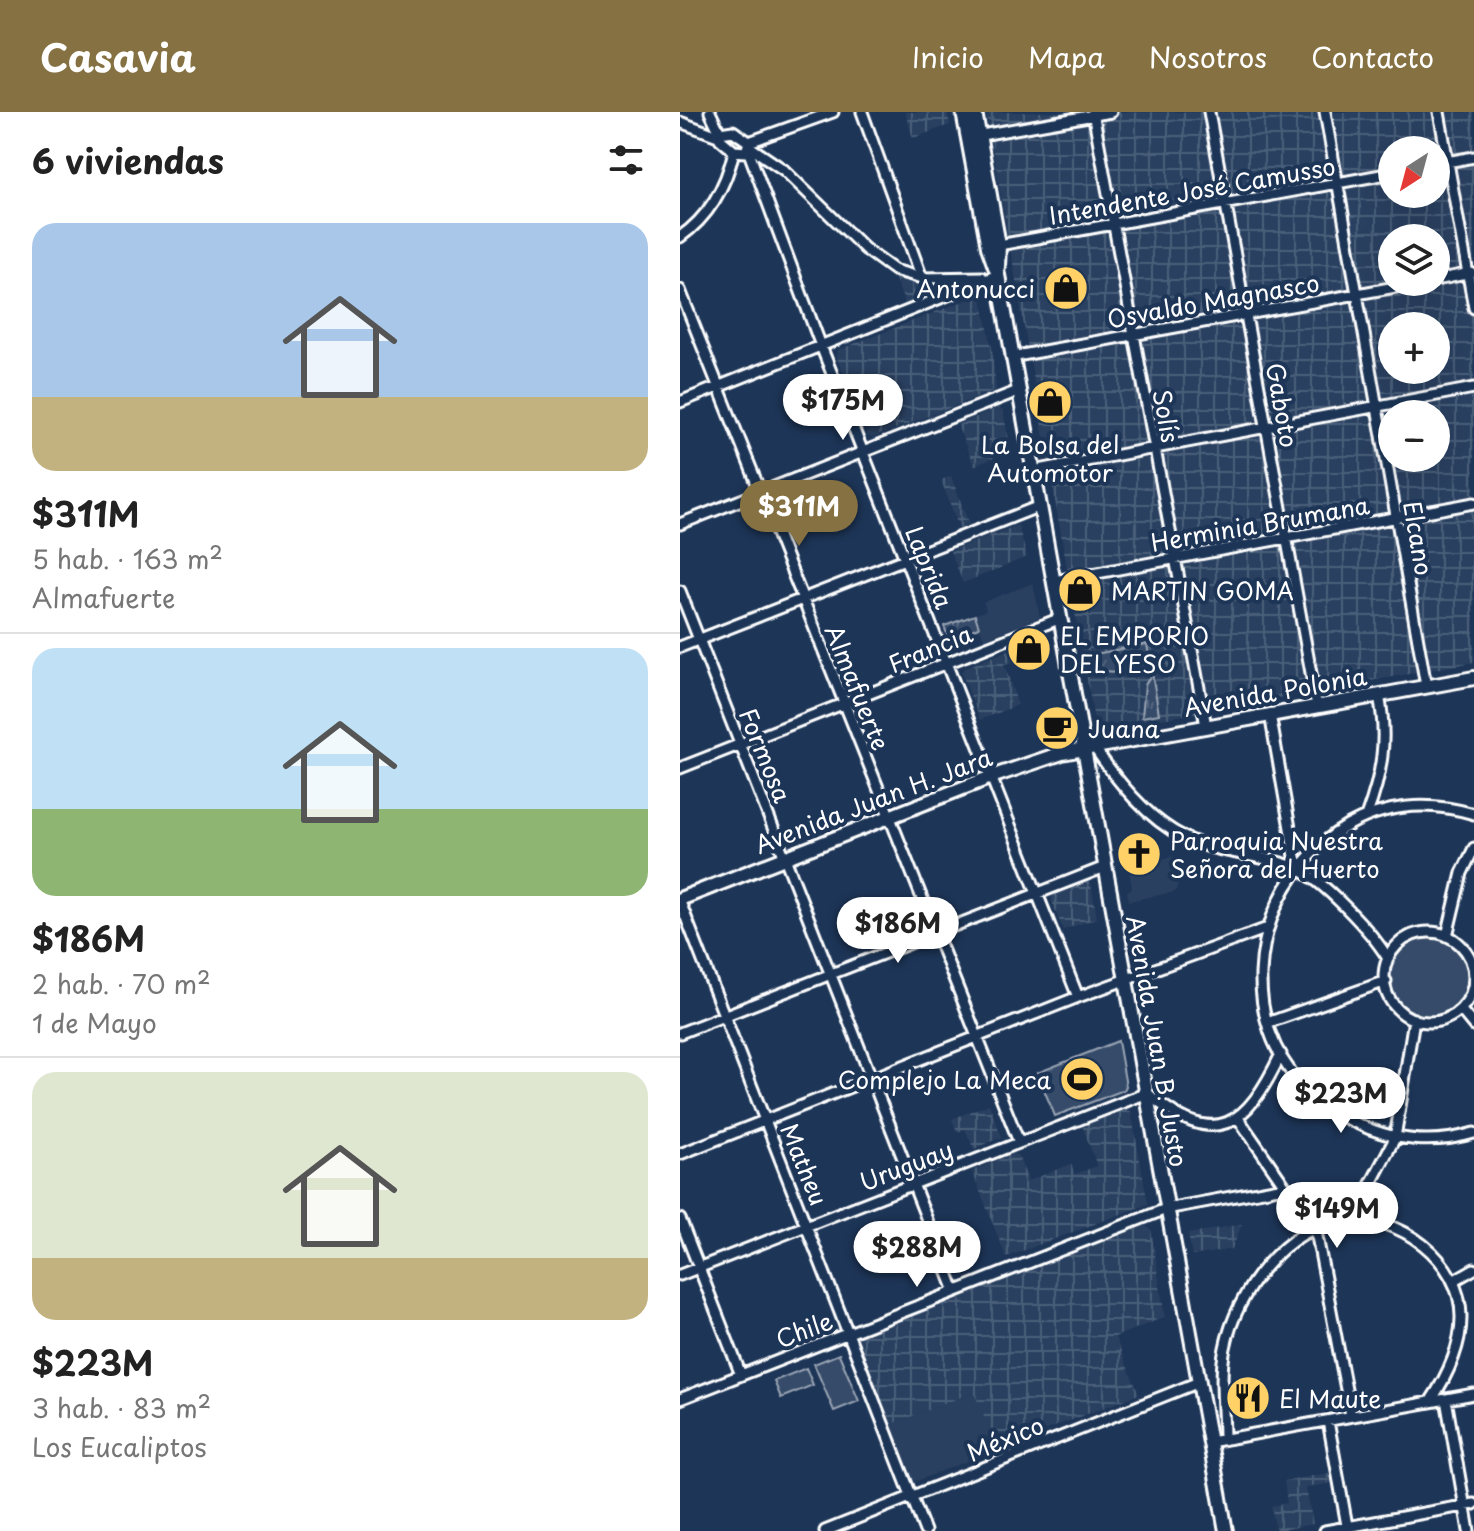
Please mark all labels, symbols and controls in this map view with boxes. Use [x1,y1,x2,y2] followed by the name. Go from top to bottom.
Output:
[40,28,196,85] text: Casavia
[912,35,984,78] text: Inicio
[1028,35,1105,78] text: Mapa
[1149,35,1267,78] text: Nosotros
[1311,35,1434,78] text: Contacto
[32,134,224,186] text: 6 viviendas
[1378,136,1450,208] north arrow
[1378,136,1450,472] map controls
[604,138,648,182] icon: filters
[1046,147,1338,233] street label: Intendente José Camusso
[1378,224,1450,296] button: layers
[1042,264,1090,312] shop icon: Antonucci
[1104,264,1322,336] street label: Osvaldo Magnasco
[917,270,1035,306] place label: Antonucci
[268,275,412,419] icon: home
[1378,312,1450,384] button: +
[1258,360,1308,450] street label: Gaboto
[787,374,899,442] pin: $175M
[1026,378,1074,426] shop icon: La Bolsa del Automotor
[801,380,885,419] text: $175M
[1145,386,1189,446] street label: Solís
[1378,400,1450,472] button: −
[981,426,1119,490] place label: La Bolsa del Automotor
[743,480,855,548] pin: $311M
[758,486,840,525] text: $311M
[1148,486,1372,560] street label: Herminia Brumana
[32,487,140,539] text: $311M
[1395,498,1443,578] street label: Elcano
[897,520,963,614] street label: Laprida
[32,539,223,578] text: 5 hab. · 163 m²
[1056,566,1104,614] shop icon: MARTIN GOMA
[1111,572,1294,608] place label: MARTIN GOMA
[32,578,175,617] text: Almafuerte
[882,615,978,681] street label: Francia
[1060,617,1209,681] place label: EL EMPORIO DEL YESO
[817,619,899,755] street label: Almafuerte
[1005,625,1053,673] shop icon: EL EMPORIO DEL YESO
[1181,657,1369,725] street label: Avenida Polonia
[268,700,412,844] icon: home
[731,702,801,808] street label: Formosa
[1033,704,1081,752] cafe icon: Juana
[1088,710,1160,746] place label: Juana
[749,738,997,862] street label: Avenida Juan H. Jara
[1170,822,1383,886] place label: Parroquia Nuestra Señora del Huerto
[1115,830,1163,878] church icon: Parroquia Nuestra Señora del Huerto
[842,897,954,965] pin: $186M
[855,903,941,942] text: $186M
[32,912,145,964] text: $186M
[1118,912,1198,1170] street label: Avenida Juan B. Justo
[32,964,211,1003] text: 2 hab. · 70 m²
[32,1003,157,1042] text: 1 de Mayo
[1058,1055,1106,1103] sports icon: Complejo La Meca
[838,1061,1052,1097] place label: Complejo La Meca
[1285,1067,1397,1135] pin: $223M
[1295,1073,1387,1112] text: $223M
[772,1118,838,1210] street label: Matheu
[268,1124,412,1268] icon: home
[854,1131,958,1199] street label: Uruguay
[1281,1182,1393,1250] pin: $149M
[1294,1188,1380,1227] text: $149M
[861,1221,973,1289] pin: $288M
[872,1227,962,1266] text: $288M
[770,1302,838,1356] street label: Chile
[32,1336,153,1388] text: $223M
[1224,1374,1272,1422] restaurant icon: El Maute
[1279,1380,1381,1416] place label: El Maute
[32,1388,211,1427] text: 3 hab. · 83 m²
[961,1406,1049,1470] street label: México
[32,1427,207,1466] text: Los Eucaliptos

